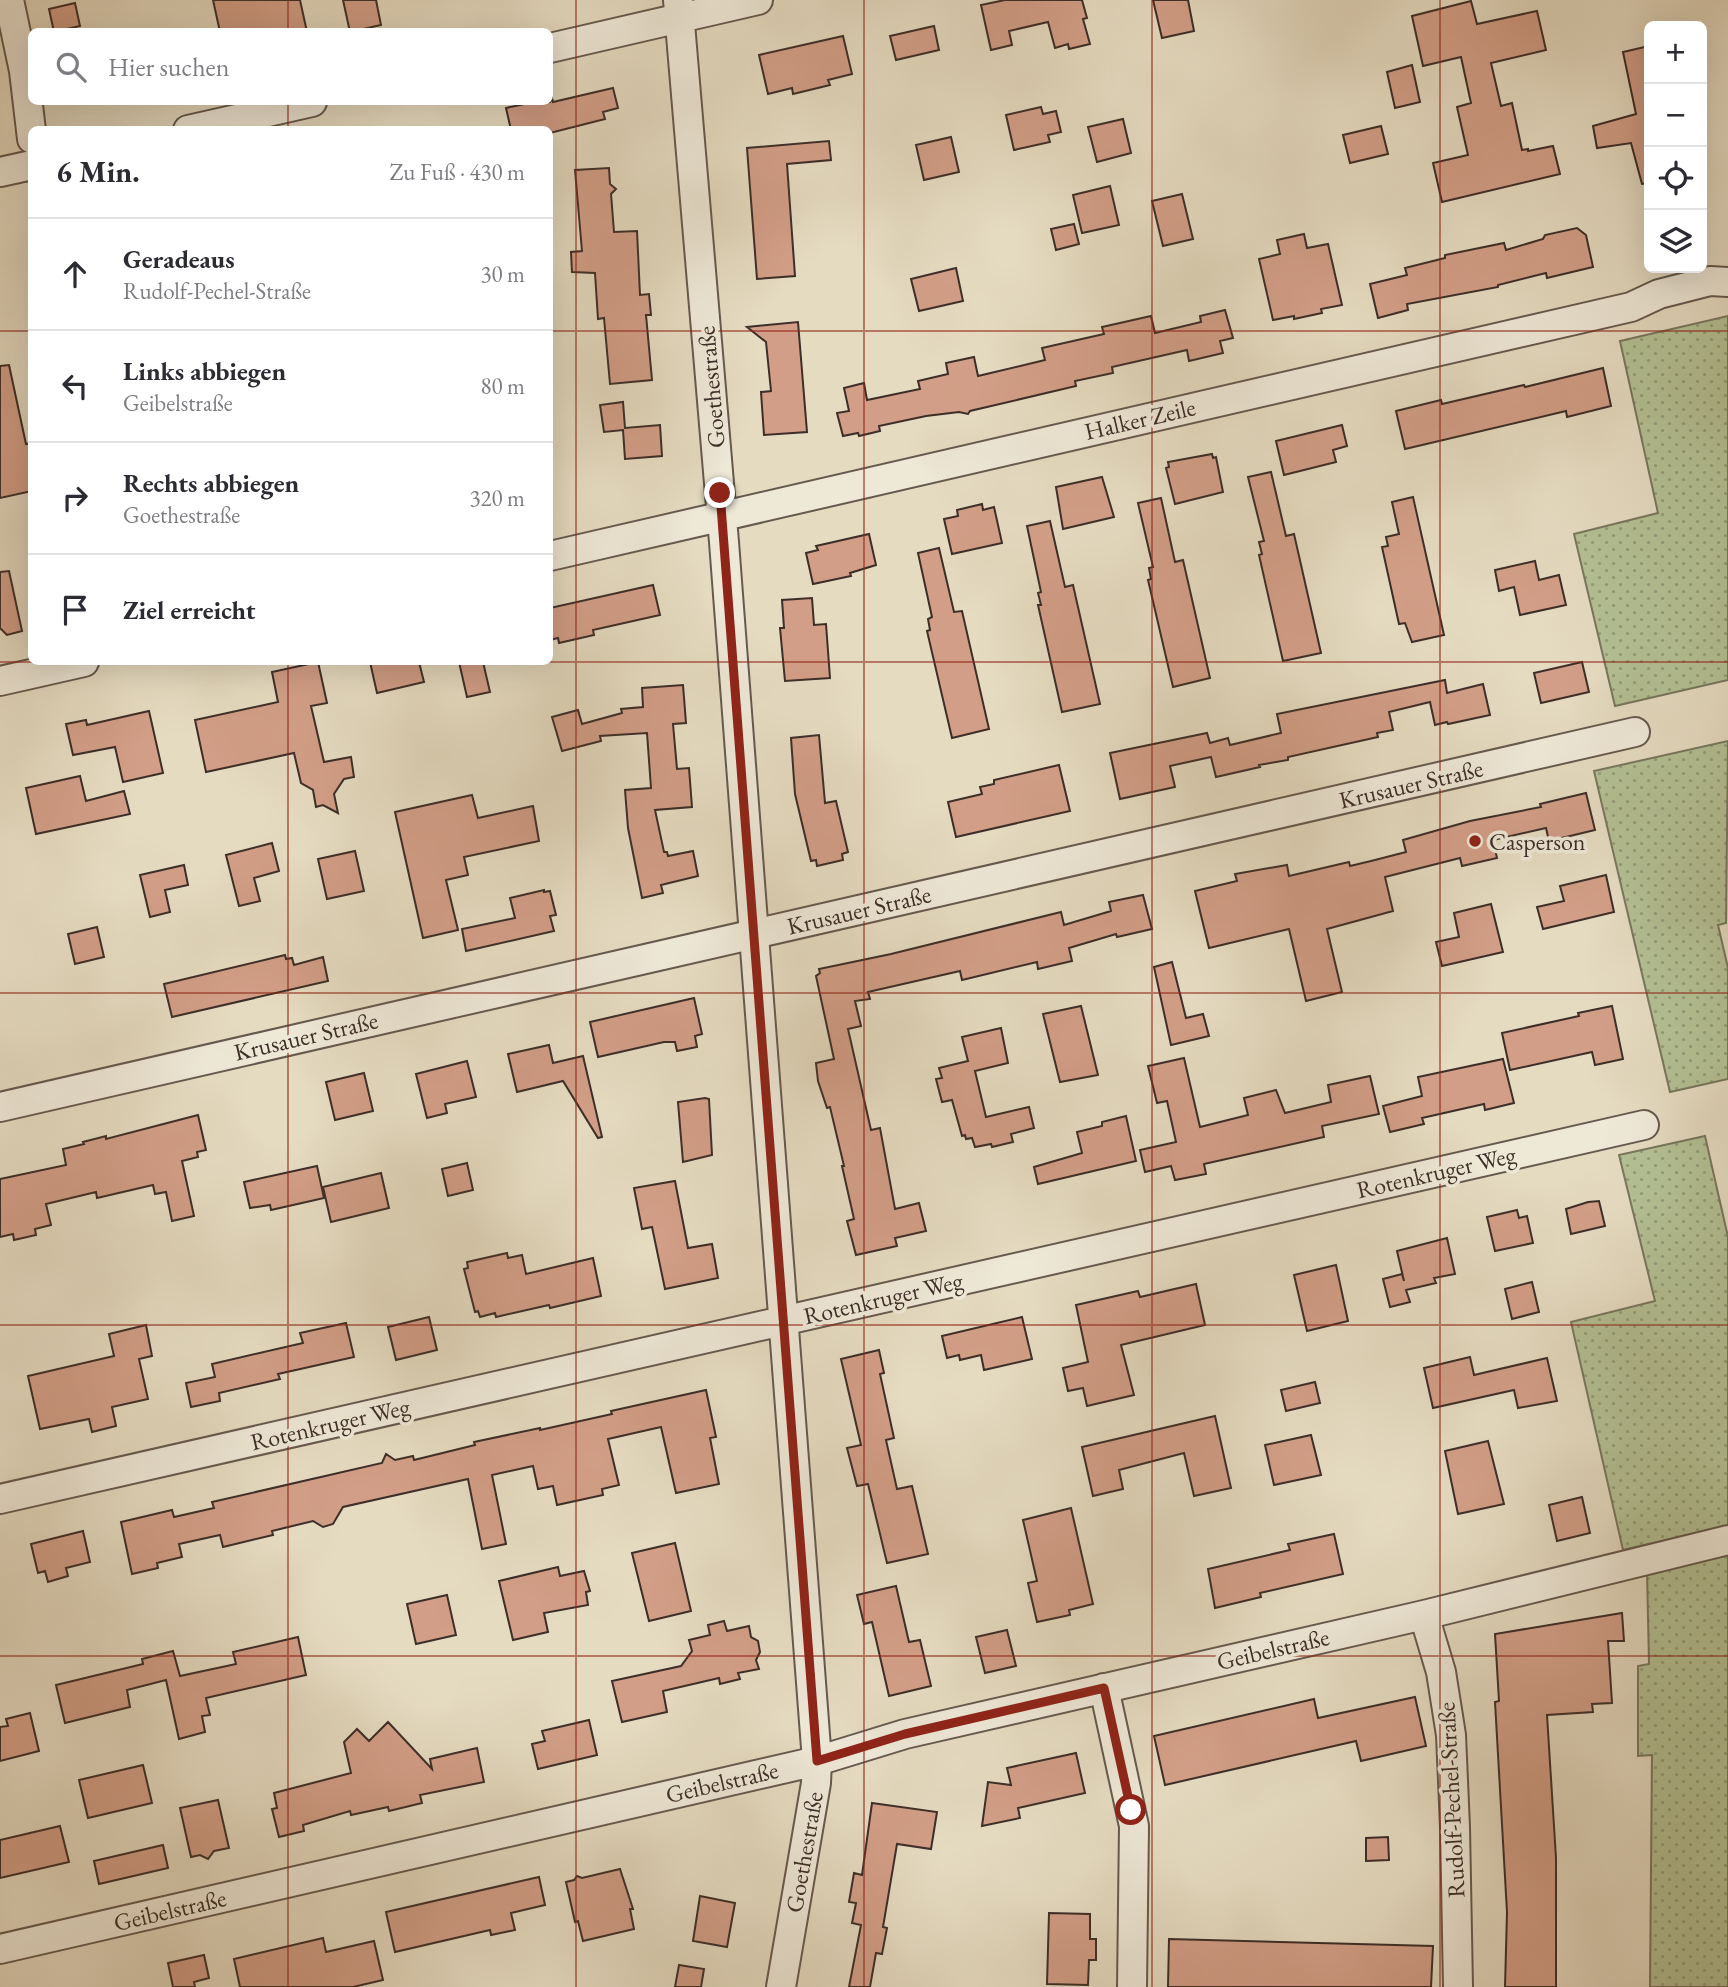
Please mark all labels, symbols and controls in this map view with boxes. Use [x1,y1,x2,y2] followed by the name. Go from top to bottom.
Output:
[1644,21,1707,273] map controls
[1644,21,1707,84] button: +
[28,28,553,105] search box
[52,48,90,86] icon: search
[108,50,229,84] text: Hier suchen
[1644,84,1707,147] button: −
[1644,147,1707,210] button: locate
[56,152,140,191] text: 6 Min.
[390,157,525,187] text: Zu Fuß · 430 m
[1644,210,1707,273] button: layers
[123,242,235,276] text: Geradeaus
[56,255,94,293] icon: ahead
[480,259,525,289] text: 30 m
[123,276,311,306] text: Rudolf-Pechel-Straße
[690,325,732,449] street label: Goethestraße
[123,354,286,388] text: Links abbiegen
[56,367,94,405] icon: left
[480,371,525,401] text: 80 m
[123,388,233,418] text: Geibelstraße
[1081,391,1199,447] street label: Halker Zeile
[123,466,299,500] text: Rechts abbiegen
[704,477,735,508] route end
[56,479,94,517] icon: right
[469,483,525,513] text: 320 m
[123,500,240,530] text: Goethestraße
[56,591,94,629] icon: arrive
[123,593,255,627] text: Ziel erreicht
[1336,752,1486,816] street label: Krusauer Straße
[1489,826,1586,857] place label: Casperson
[1467,833,1483,849] marker: Casperson
[784,878,934,942] street label: Krusauer Straße
[231,1004,381,1068] street label: Krusauer Straße
[1353,1138,1519,1205] street label: Rotenkruger Weg
[800,1264,966,1331] street label: Rotenkruger Weg
[247,1390,413,1457] street label: Rotenkruger Weg
[1214,1621,1332,1677] street label: Geibelstraße
[1430,1701,1472,1899] street label: Rudolf-Pechel-Straße
[663,1754,781,1810] street label: Geibelstraße
[778,1789,830,1915] street label: Goethestraße
[1115,1794,1146,1825] route start
[111,1882,229,1938] street label: Geibelstraße

